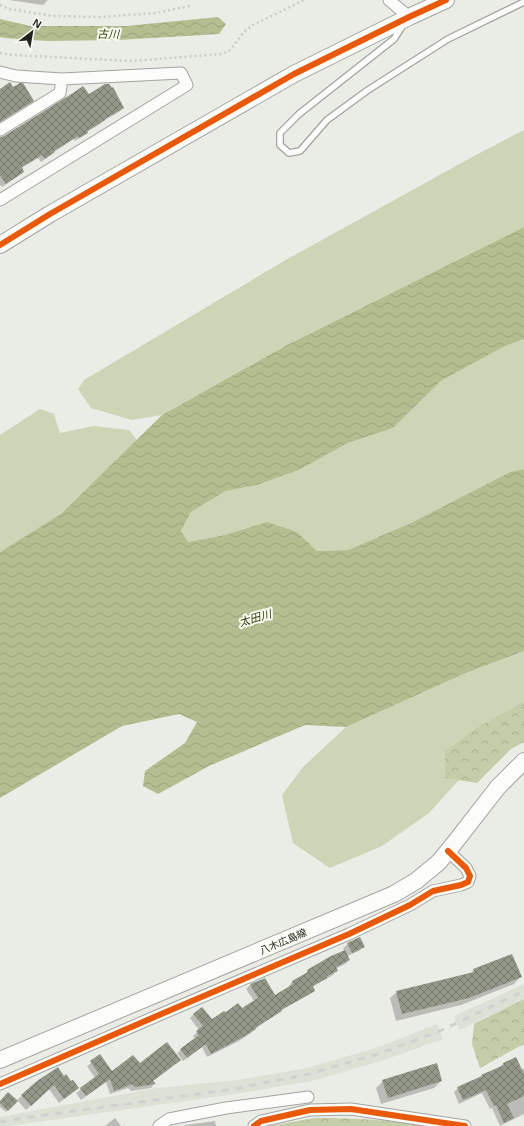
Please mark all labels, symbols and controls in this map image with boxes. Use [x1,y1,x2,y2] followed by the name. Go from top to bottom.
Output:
[12,12,52,52] north arrow
[31,16,44,31] text: N
[97,28,120,40] water label: 古川
[237,607,273,628] water label: 太田川
[258,927,308,956] street label: 八木広島線

